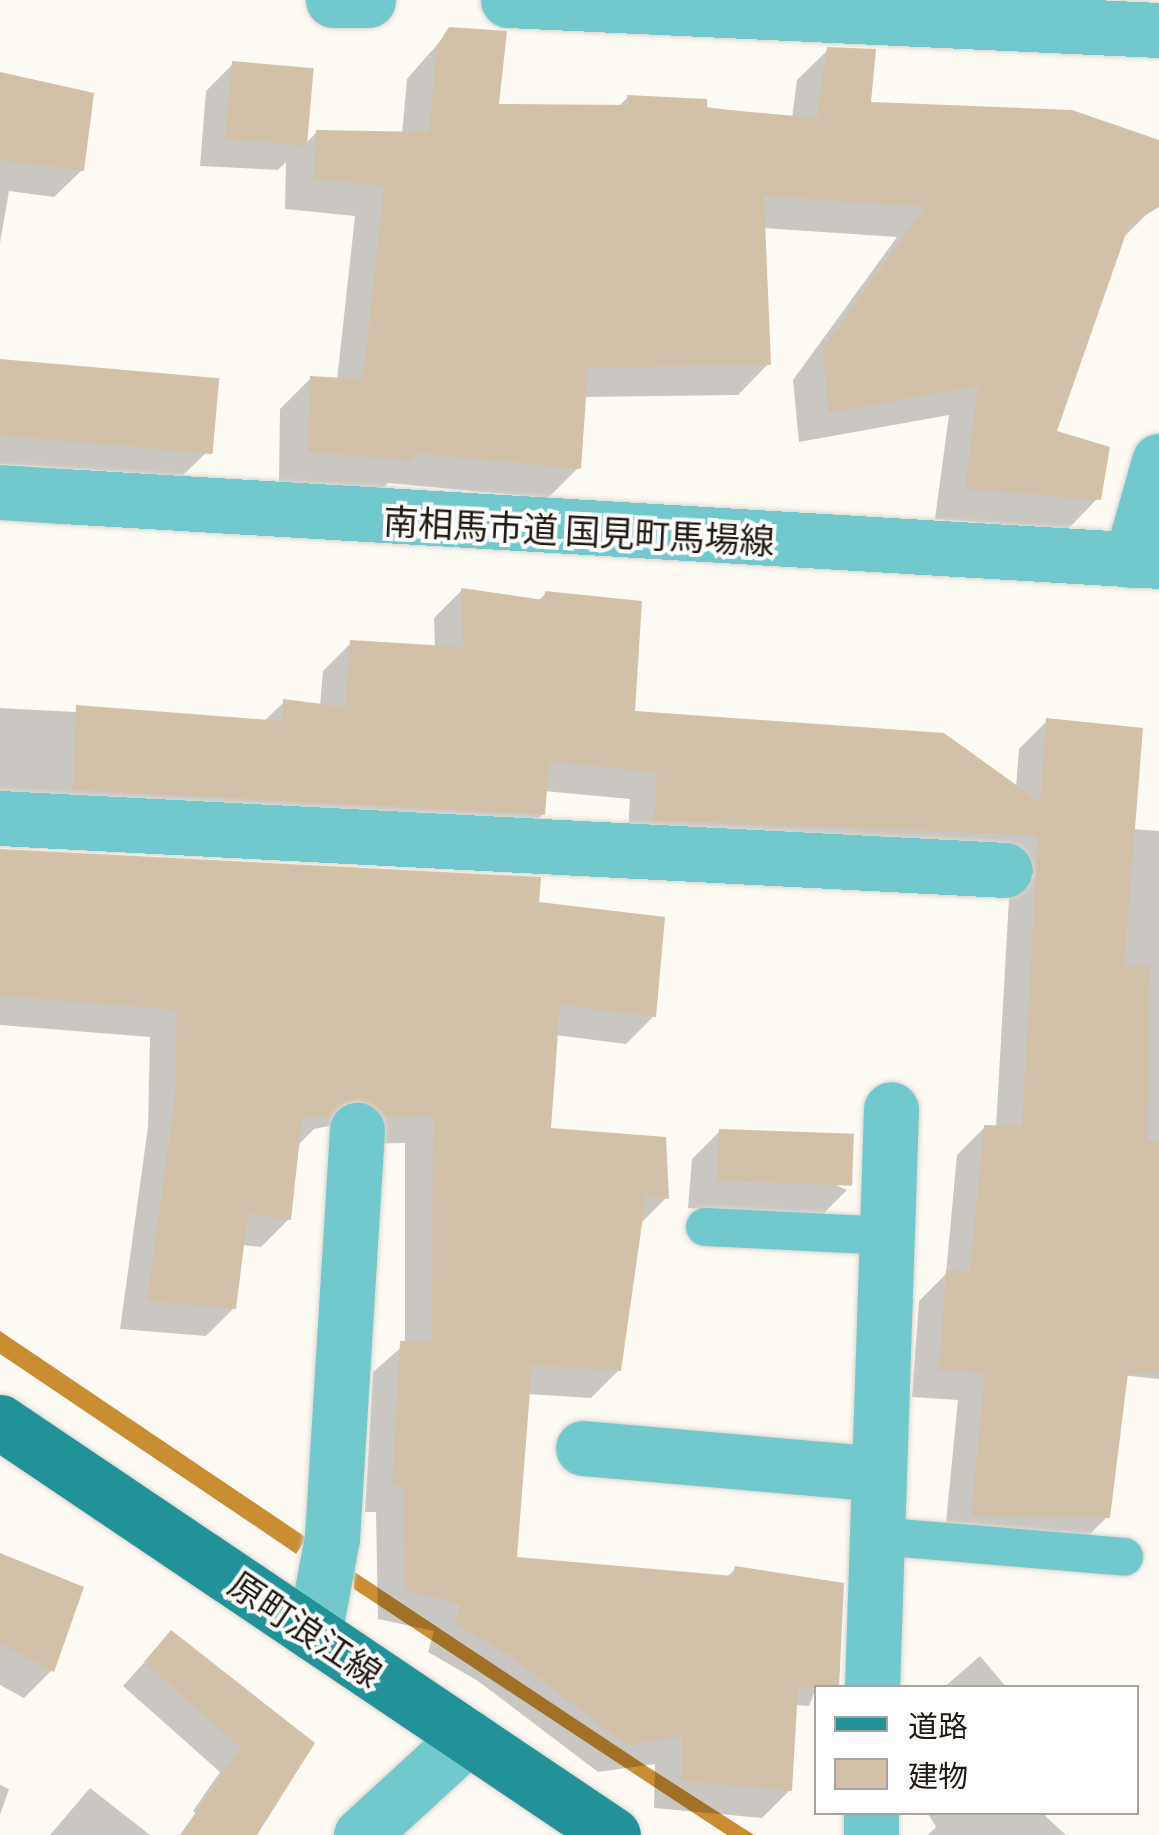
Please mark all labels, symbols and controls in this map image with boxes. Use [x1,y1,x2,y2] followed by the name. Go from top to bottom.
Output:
[382,499,776,561] street label: 南相馬市道 国見町馬場線
[222,1562,390,1694] street label: 原町浪江線
[814,1685,1139,1815] legend
[908,1706,968,1743] text: 道路
[908,1756,968,1793] text: 建物

